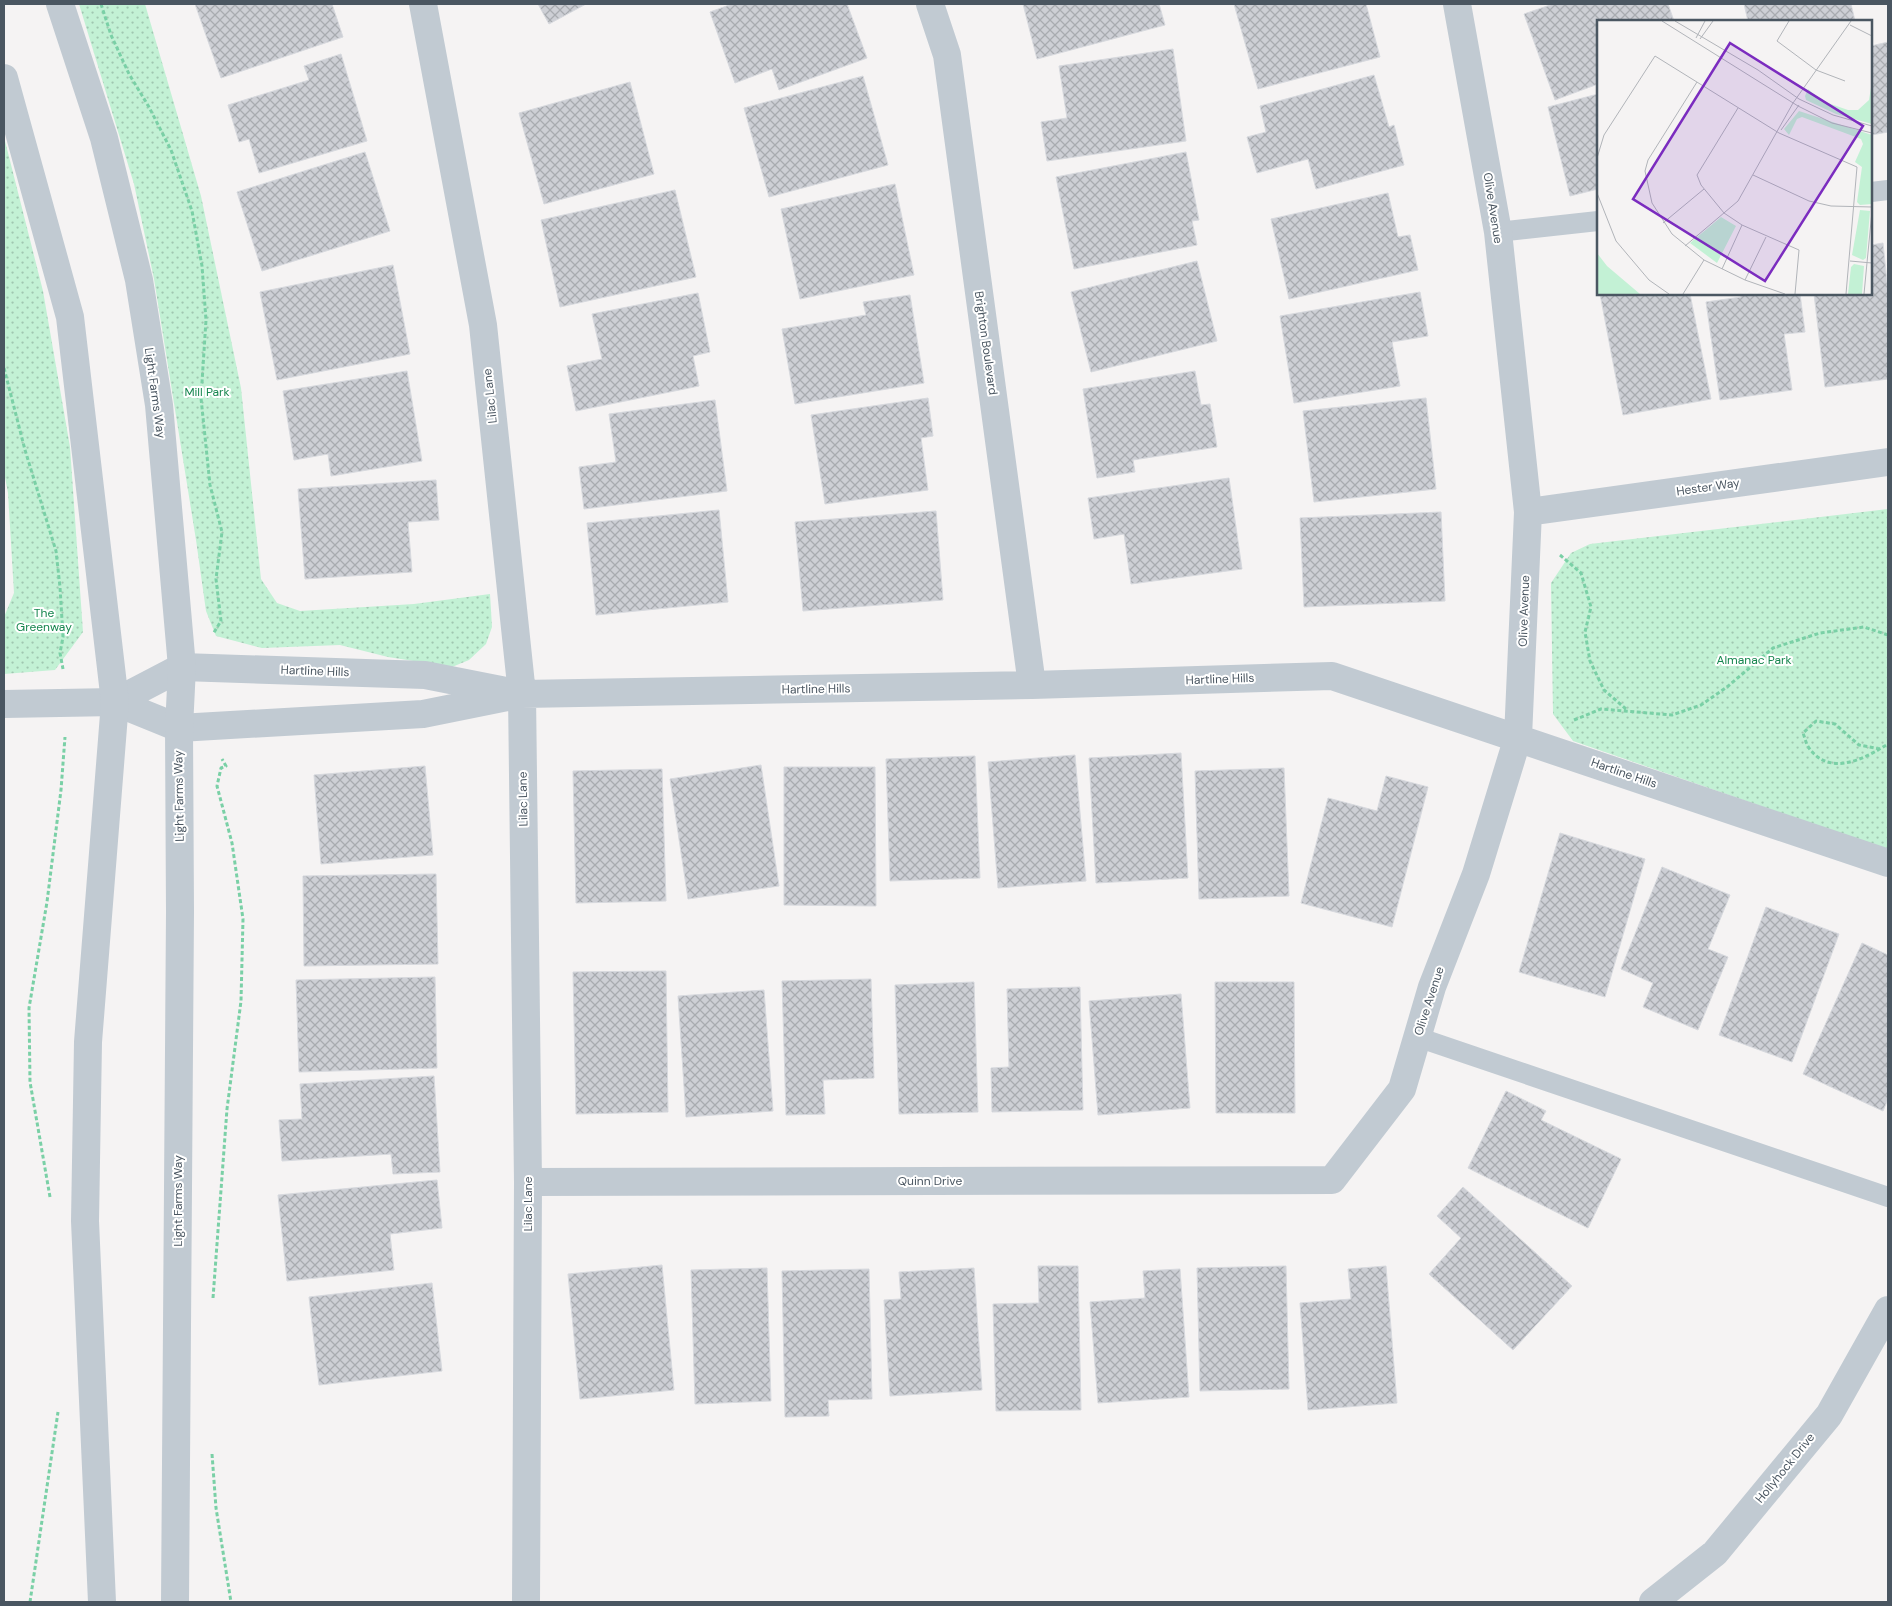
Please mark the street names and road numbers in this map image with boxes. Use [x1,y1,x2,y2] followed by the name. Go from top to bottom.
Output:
[1479,171,1507,245] street label: Olive Avenue
[971,290,1001,396] street label: Brighton Boulevard
[141,347,169,440] street label: Light Farms Way
[479,368,501,424] street label: Lilac Lane
[1675,475,1741,499] street label: Hester Way
[1515,575,1533,647] street label: Olive Avenue
[280,662,350,680] street label: Hartline Hills
[1185,670,1255,688] street label: Hartline Hills
[781,680,851,698] street label: Hartline Hills
[170,750,188,842] street label: Light Farms Way
[1589,754,1659,792] street label: Hartline Hills
[515,771,531,827] street label: Lilac Lane
[1410,964,1448,1038] street label: Olive Avenue
[170,1155,186,1247] street label: Light Farms Way
[898,1173,962,1189] street label: Quinn Drive
[520,1176,536,1232] street label: Lilac Lane
[1752,1429,1818,1506] street label: Hollyhock Drive

